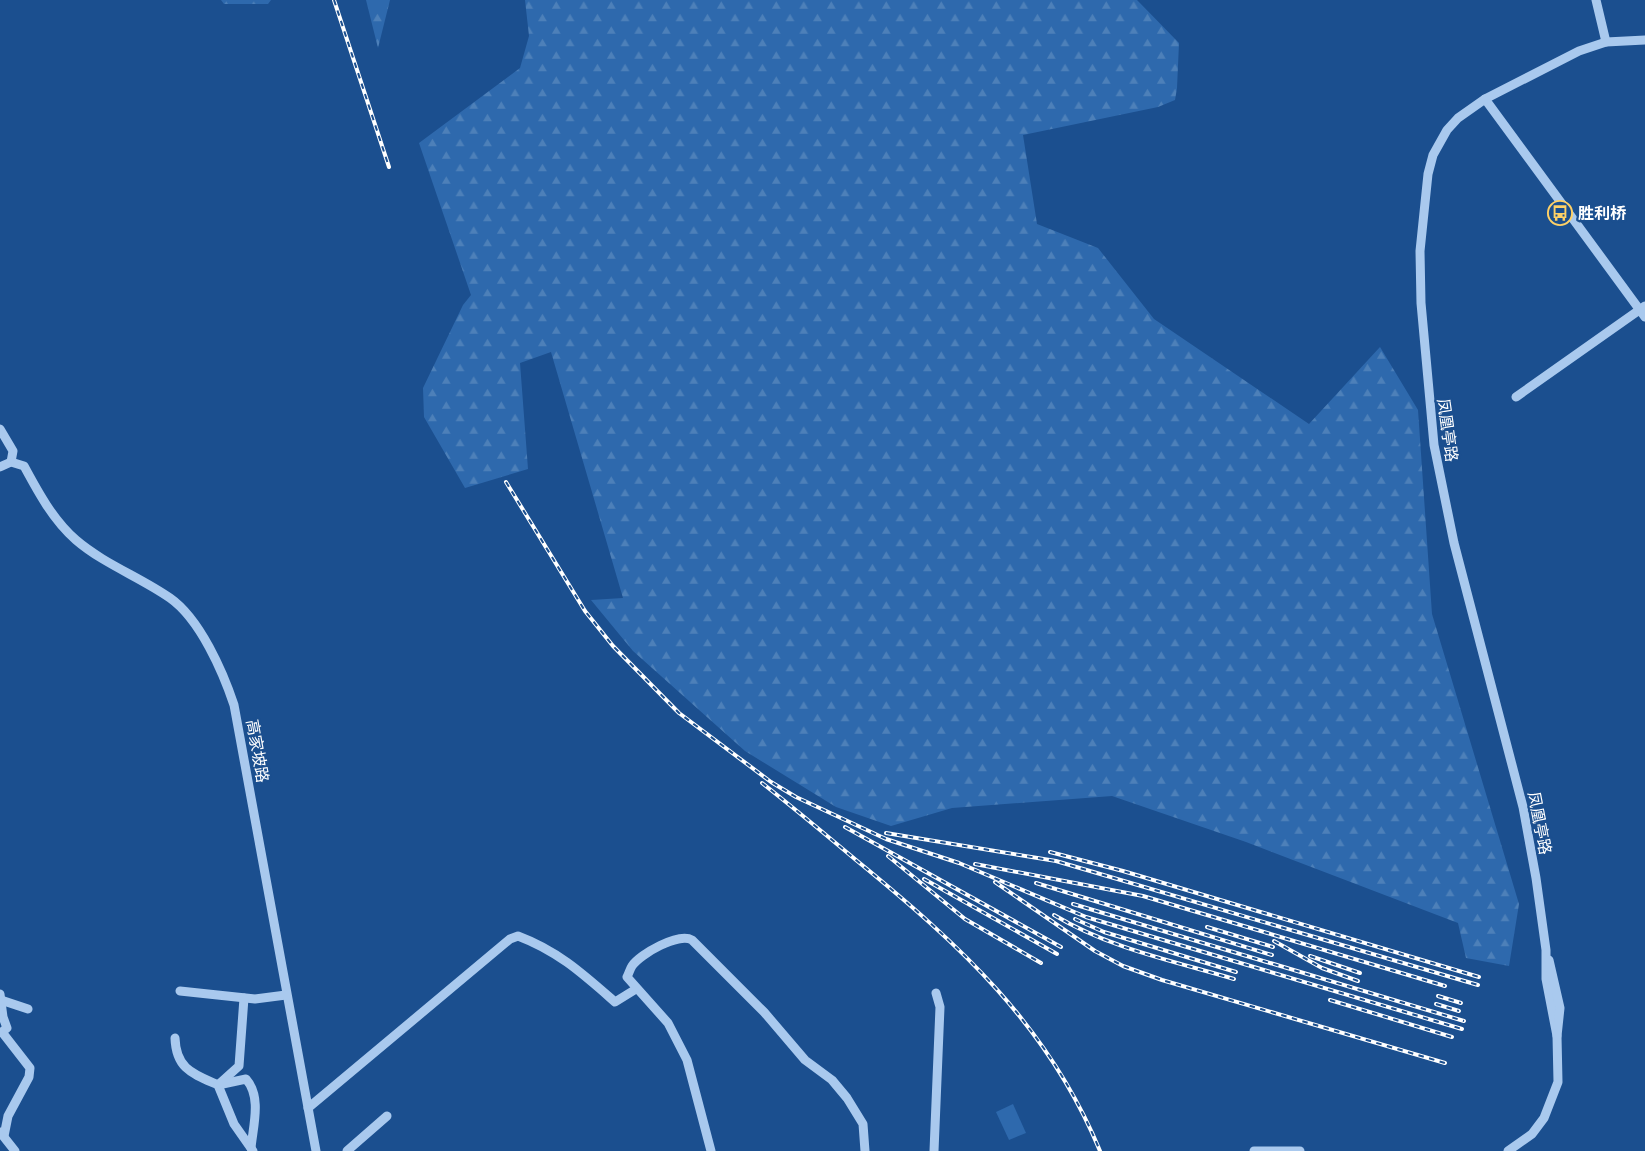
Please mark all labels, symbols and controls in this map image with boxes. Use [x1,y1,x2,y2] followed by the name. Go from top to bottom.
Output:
[1547,200,1573,226] bus stop icon: 胜利桥
[1578,203,1627,223] place label: 胜利桥
[1434,397,1462,463] street label: 凤凰亭路
[243,718,273,784] street label: 高家坡路
[1524,790,1556,856] street label: 凤凰亭路

